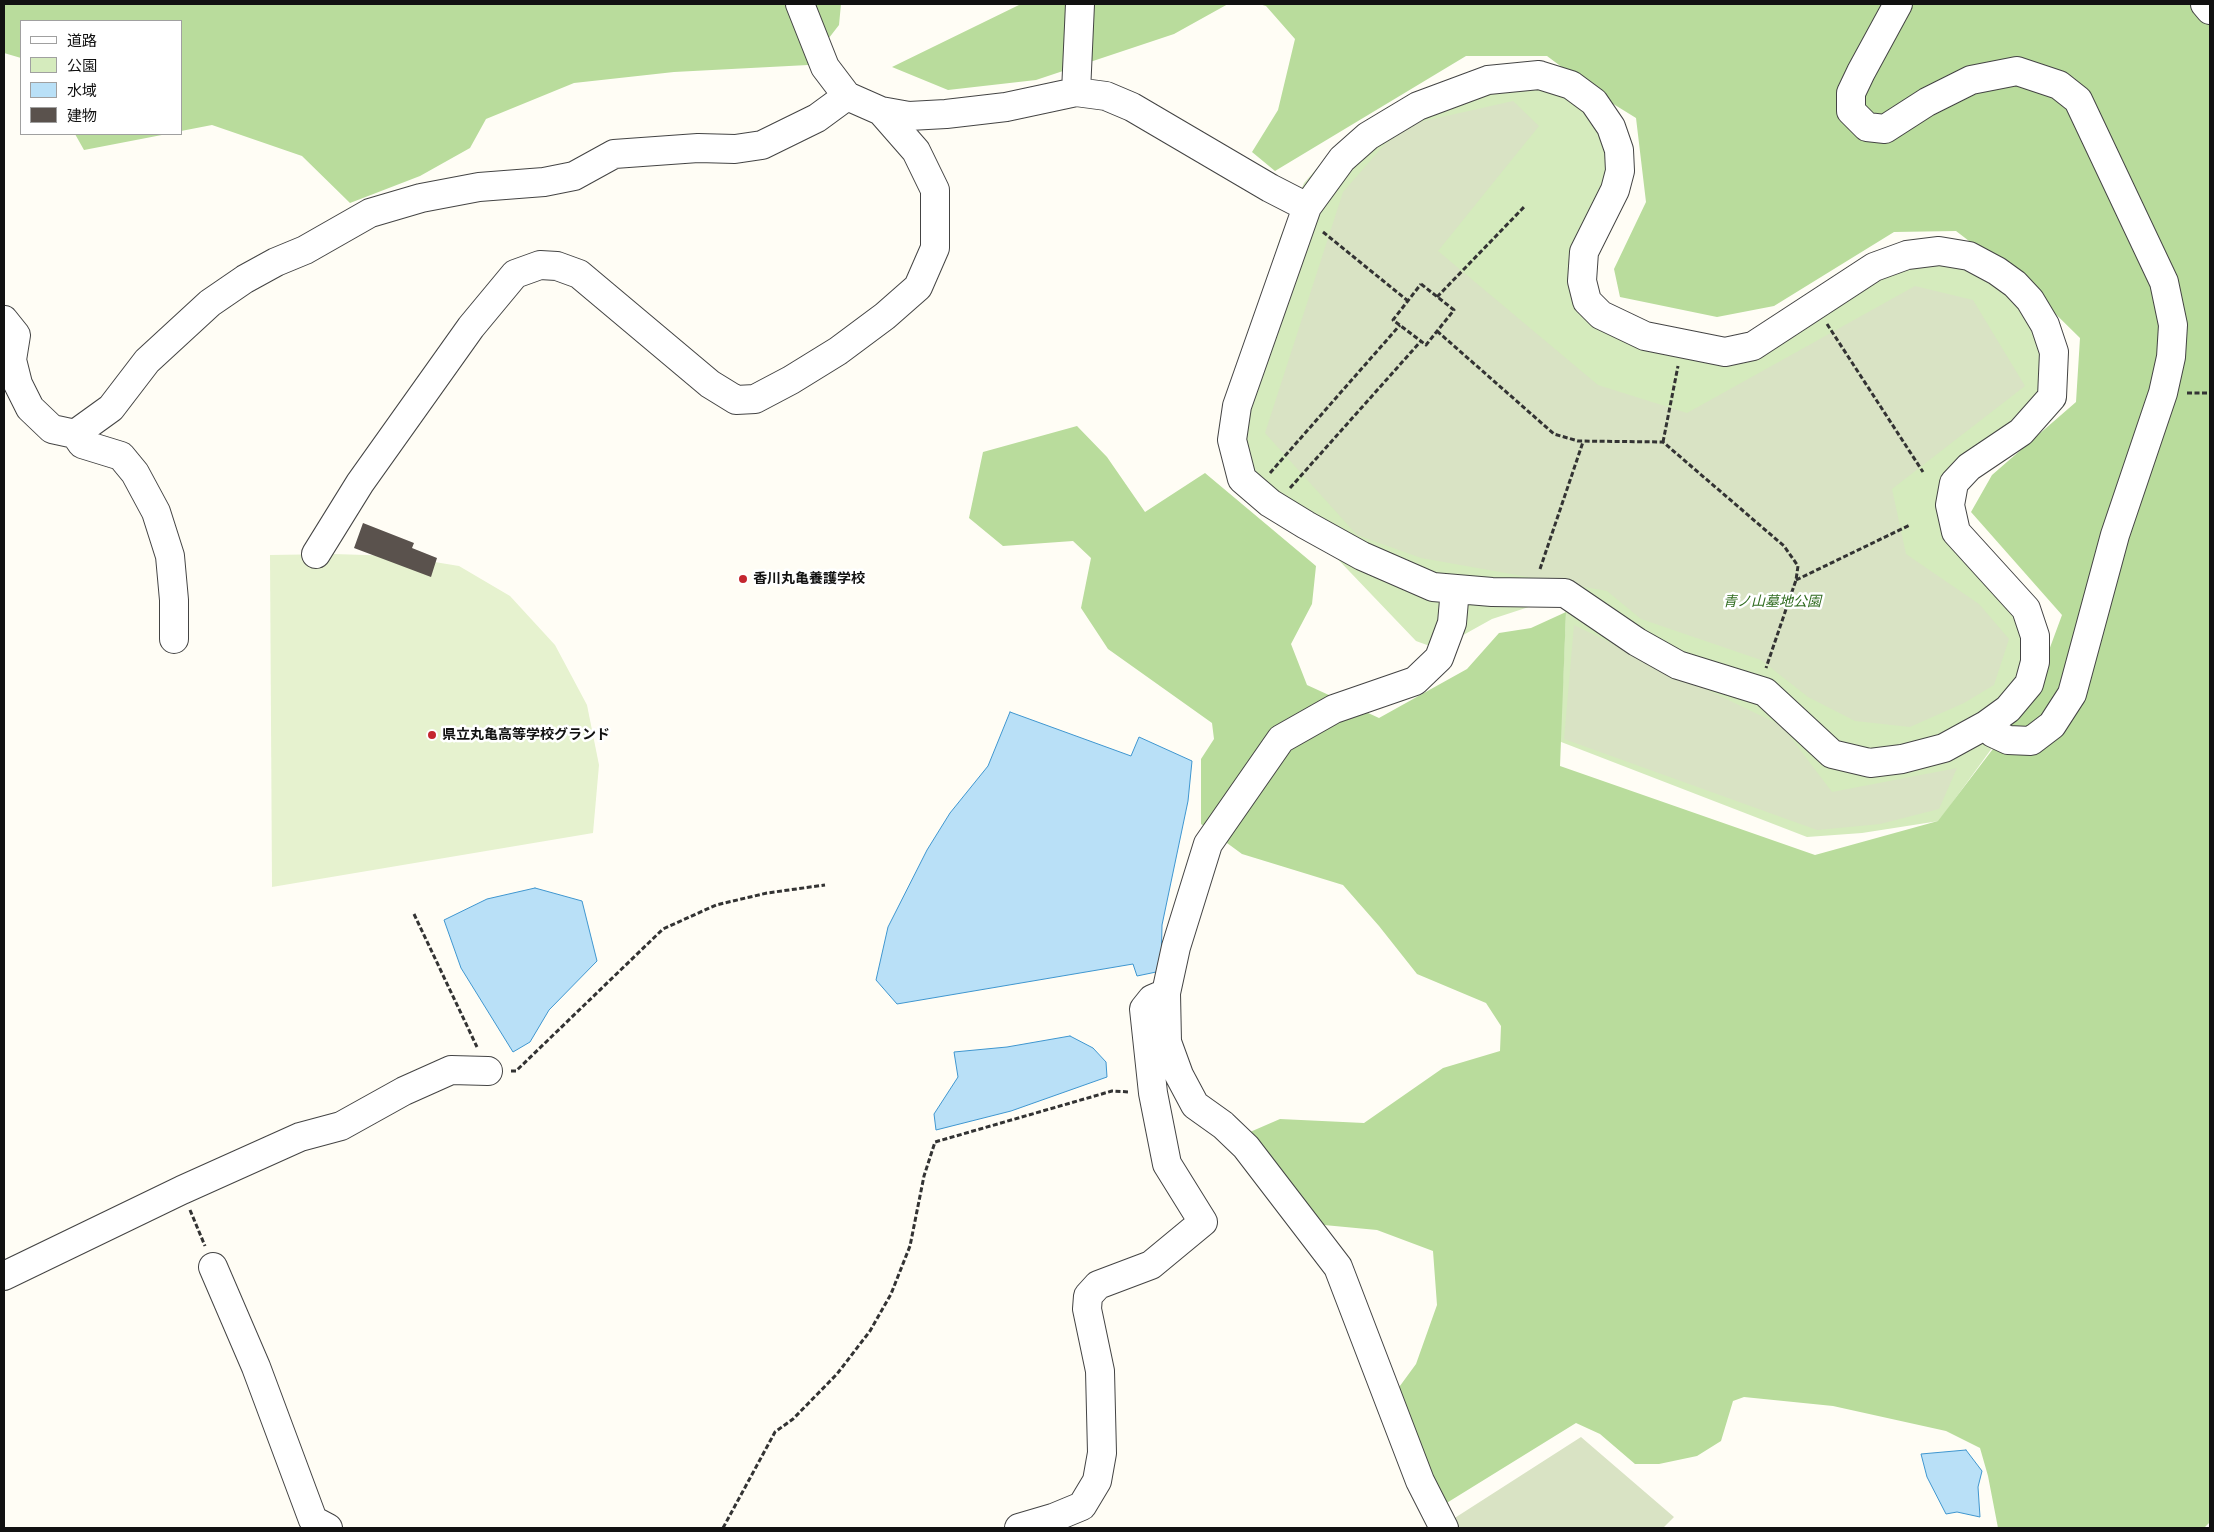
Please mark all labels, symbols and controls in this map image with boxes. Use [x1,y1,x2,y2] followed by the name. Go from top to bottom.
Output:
[20,20,182,135] legend
[67,30,97,50] text: 道路
[67,55,97,75] text: 公園
[67,80,97,100] text: 水域
[67,105,97,125] text: 建物
[753,571,865,587] place label: 香川丸亀養護学校
[737,573,749,585] marker: 香川丸亀養護学校
[1723,594,1821,610] park label: 青ノ山墓地公園
[442,727,610,743] place label: 県立丸亀高等学校グランド
[426,729,438,741] marker: 県立丸亀高等学校グランド

